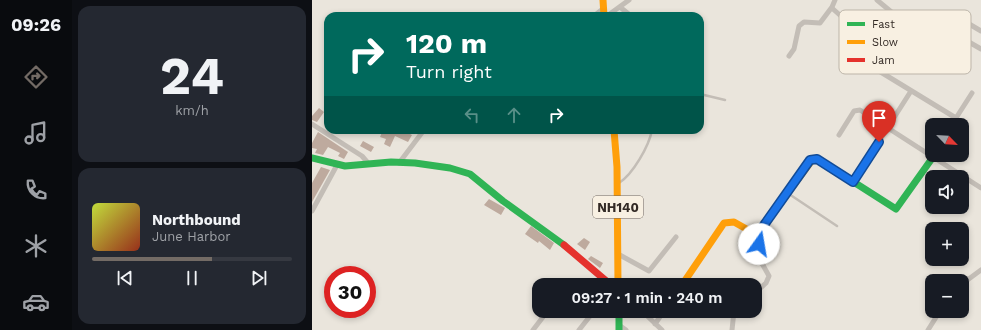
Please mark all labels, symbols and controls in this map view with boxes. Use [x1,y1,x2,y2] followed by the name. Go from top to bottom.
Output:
[839,10,971,74] legend
[11,14,61,35] text: 09:26
[872,18,895,31] text: Fast
[406,27,487,60] text: 120 m
[340,28,392,80] icon: right
[872,36,898,49] text: Slow
[160,46,224,107] text: 24
[872,54,895,67] text: Jam
[406,61,492,82] text: Turn right
[22,63,50,91] icon: directions
[862,101,896,142] pin
[175,103,209,118] text: km/h
[461,104,483,126] icon: left
[503,104,525,126] icon: ahead
[545,104,567,126] icon: right
[868,107,890,129] icon: arrive
[925,118,969,162] north arrow
[925,118,969,318] map controls
[22,119,50,147] icon: music
[925,170,969,214] button: sound
[22,176,50,204] icon: phone
[593,196,643,218] road number: NH140
[152,211,241,229] text: Northbound
[925,222,969,266] button: +
[738,223,780,265] position arrow
[152,229,231,244] text: June Harbor
[22,232,50,260] icon: climate
[324,266,376,318] speed limit sign: 30
[114,267,136,289] icon: previous
[181,267,203,289] icon: pause
[248,267,270,289] icon: next
[925,274,969,318] button: −
[22,288,50,316] icon: car
[571,289,723,307] text: 09:27 · 1 min · 240 m

